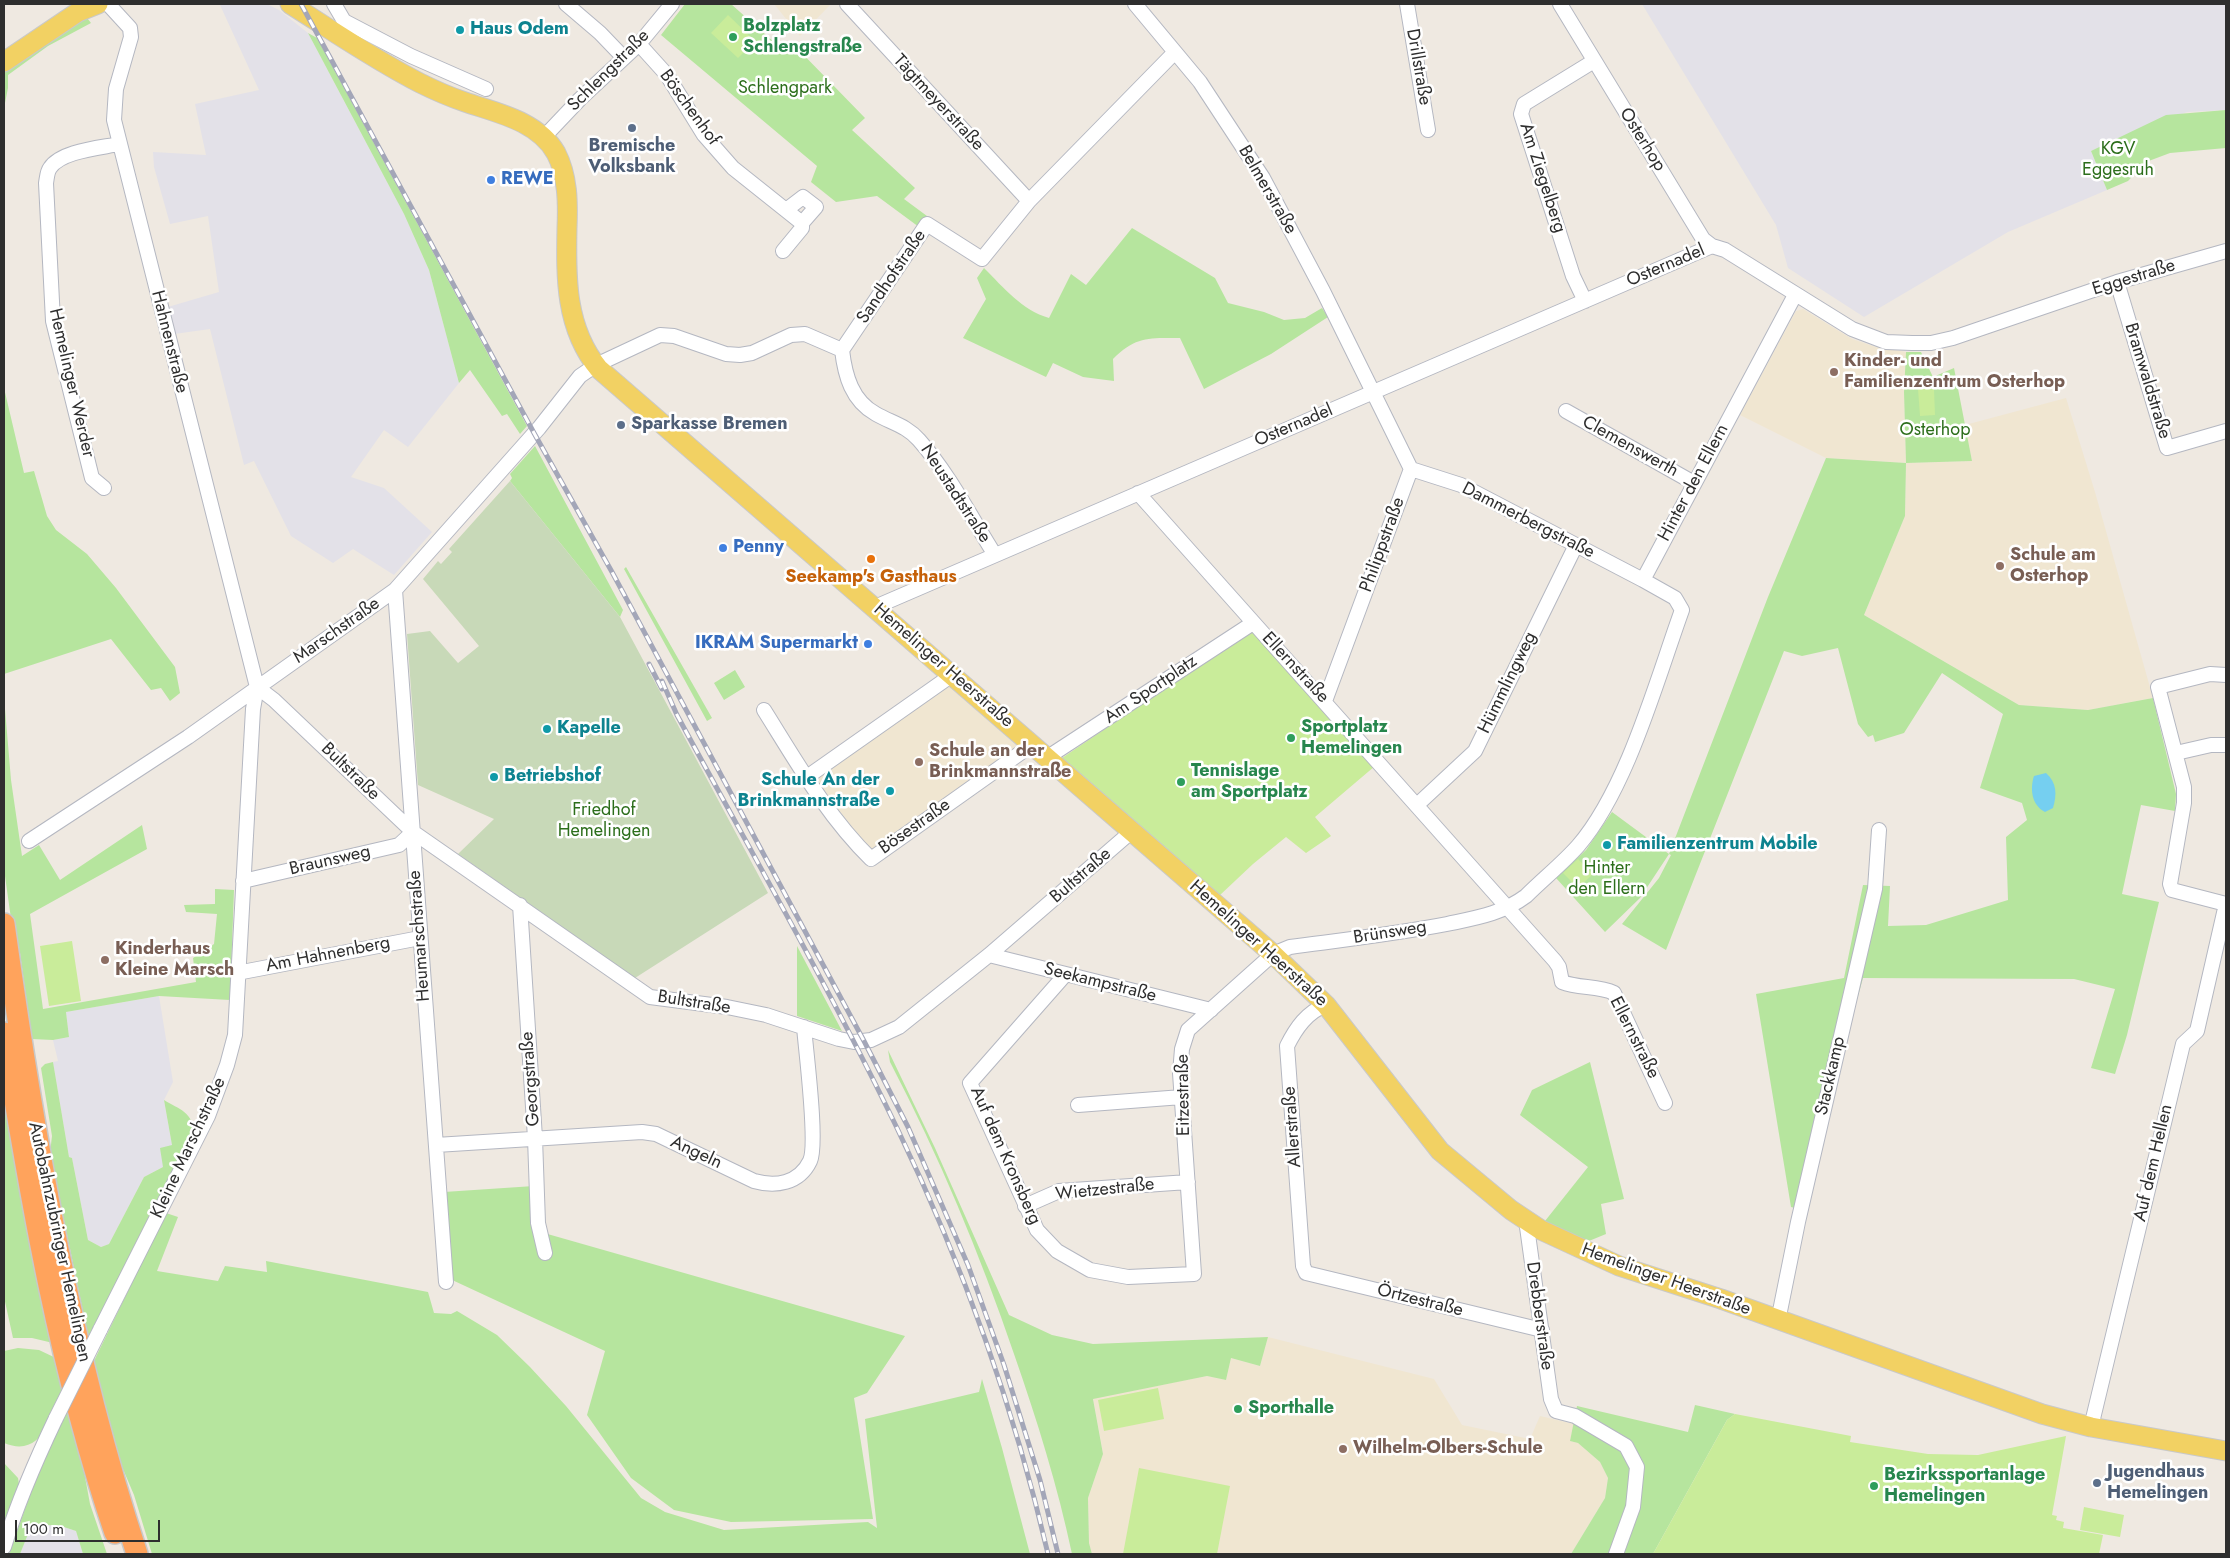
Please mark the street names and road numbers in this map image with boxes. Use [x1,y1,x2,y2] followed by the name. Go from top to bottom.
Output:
[564,26,654,116] street label: Schlengstraße
[1401,27,1435,107] street label: Drillstraße
[888,50,988,156] street label: Tägtmeyerstraße
[654,66,724,150] street label: Böschenhof
[1614,104,1670,176] street label: Osterhop
[1514,120,1570,236] street label: Am Ziegelberg
[1233,142,1301,238] street label: Belmerstraße
[853,226,931,328] street label: Sandhofstraße
[1624,240,1708,292] street label: Osternadel
[2090,255,2178,301] street label: Eggestraße
[146,288,192,396] street label: Hahnenstraße
[43,306,99,460] street label: Hemelinger Werder
[2119,320,2175,442] street label: Bramwaldstraße
[1252,400,1336,452] street label: Osternadel
[1578,412,1682,482] street label: Clemenswerth
[1654,421,1734,545] street label: Hinter den Ellern
[915,441,995,547] street label: Neustadtstraße
[1458,478,1598,564] street label: Dammerbergstraße
[1356,495,1410,595] street label: Philippstraße
[290,593,384,669] street label: Marschstraße
[869,599,1017,733] street label: Hemelinger Heerstraße
[1257,628,1333,708] street label: Ellernstraße
[1474,629,1542,737] street label: Hümmlingweg
[1100,651,1202,729] street label: Am Sportplatz
[316,739,384,805] street label: Bultstraße
[875,795,955,859] street label: Bösestraße
[287,841,373,881] street label: Braunsweg
[1046,844,1116,908] street label: Bultstraße
[405,870,435,1002] street label: Heumarschstraße
[1185,876,1331,1012] street label: Hemelinger Heerstraße
[1352,917,1428,949] street label: Brünsweg
[264,932,392,978] street label: Am Hahnenberg
[1042,959,1158,1007] street label: Seekampstraße
[656,987,732,1019] street label: Bultstraße
[1604,993,1664,1083] street label: Ellernstraße
[517,1031,545,1127] street label: Georgstraße
[1811,1034,1851,1118] street label: Stackkamp
[1172,1054,1196,1136] street label: Eitzestraße
[147,1074,231,1222] street label: Kleine Marschstraße
[965,1084,1045,1228] street label: Auf dem Kronsberg
[1279,1086,1307,1168] street label: Allerstraße
[2130,1102,2178,1224] street label: Auf dem Hellen
[23,1120,95,1364] street label: Autobahnzubringer Hemelingen
[667,1132,725,1174] street label: Angeln
[1055,1174,1155,1206] street label: Wietzestraße
[1579,1239,1753,1321] street label: Hemelinger Heerstraße
[1521,1260,1557,1372] street label: Drebberstraße
[1375,1280,1465,1322] street label: Örtzestraße

